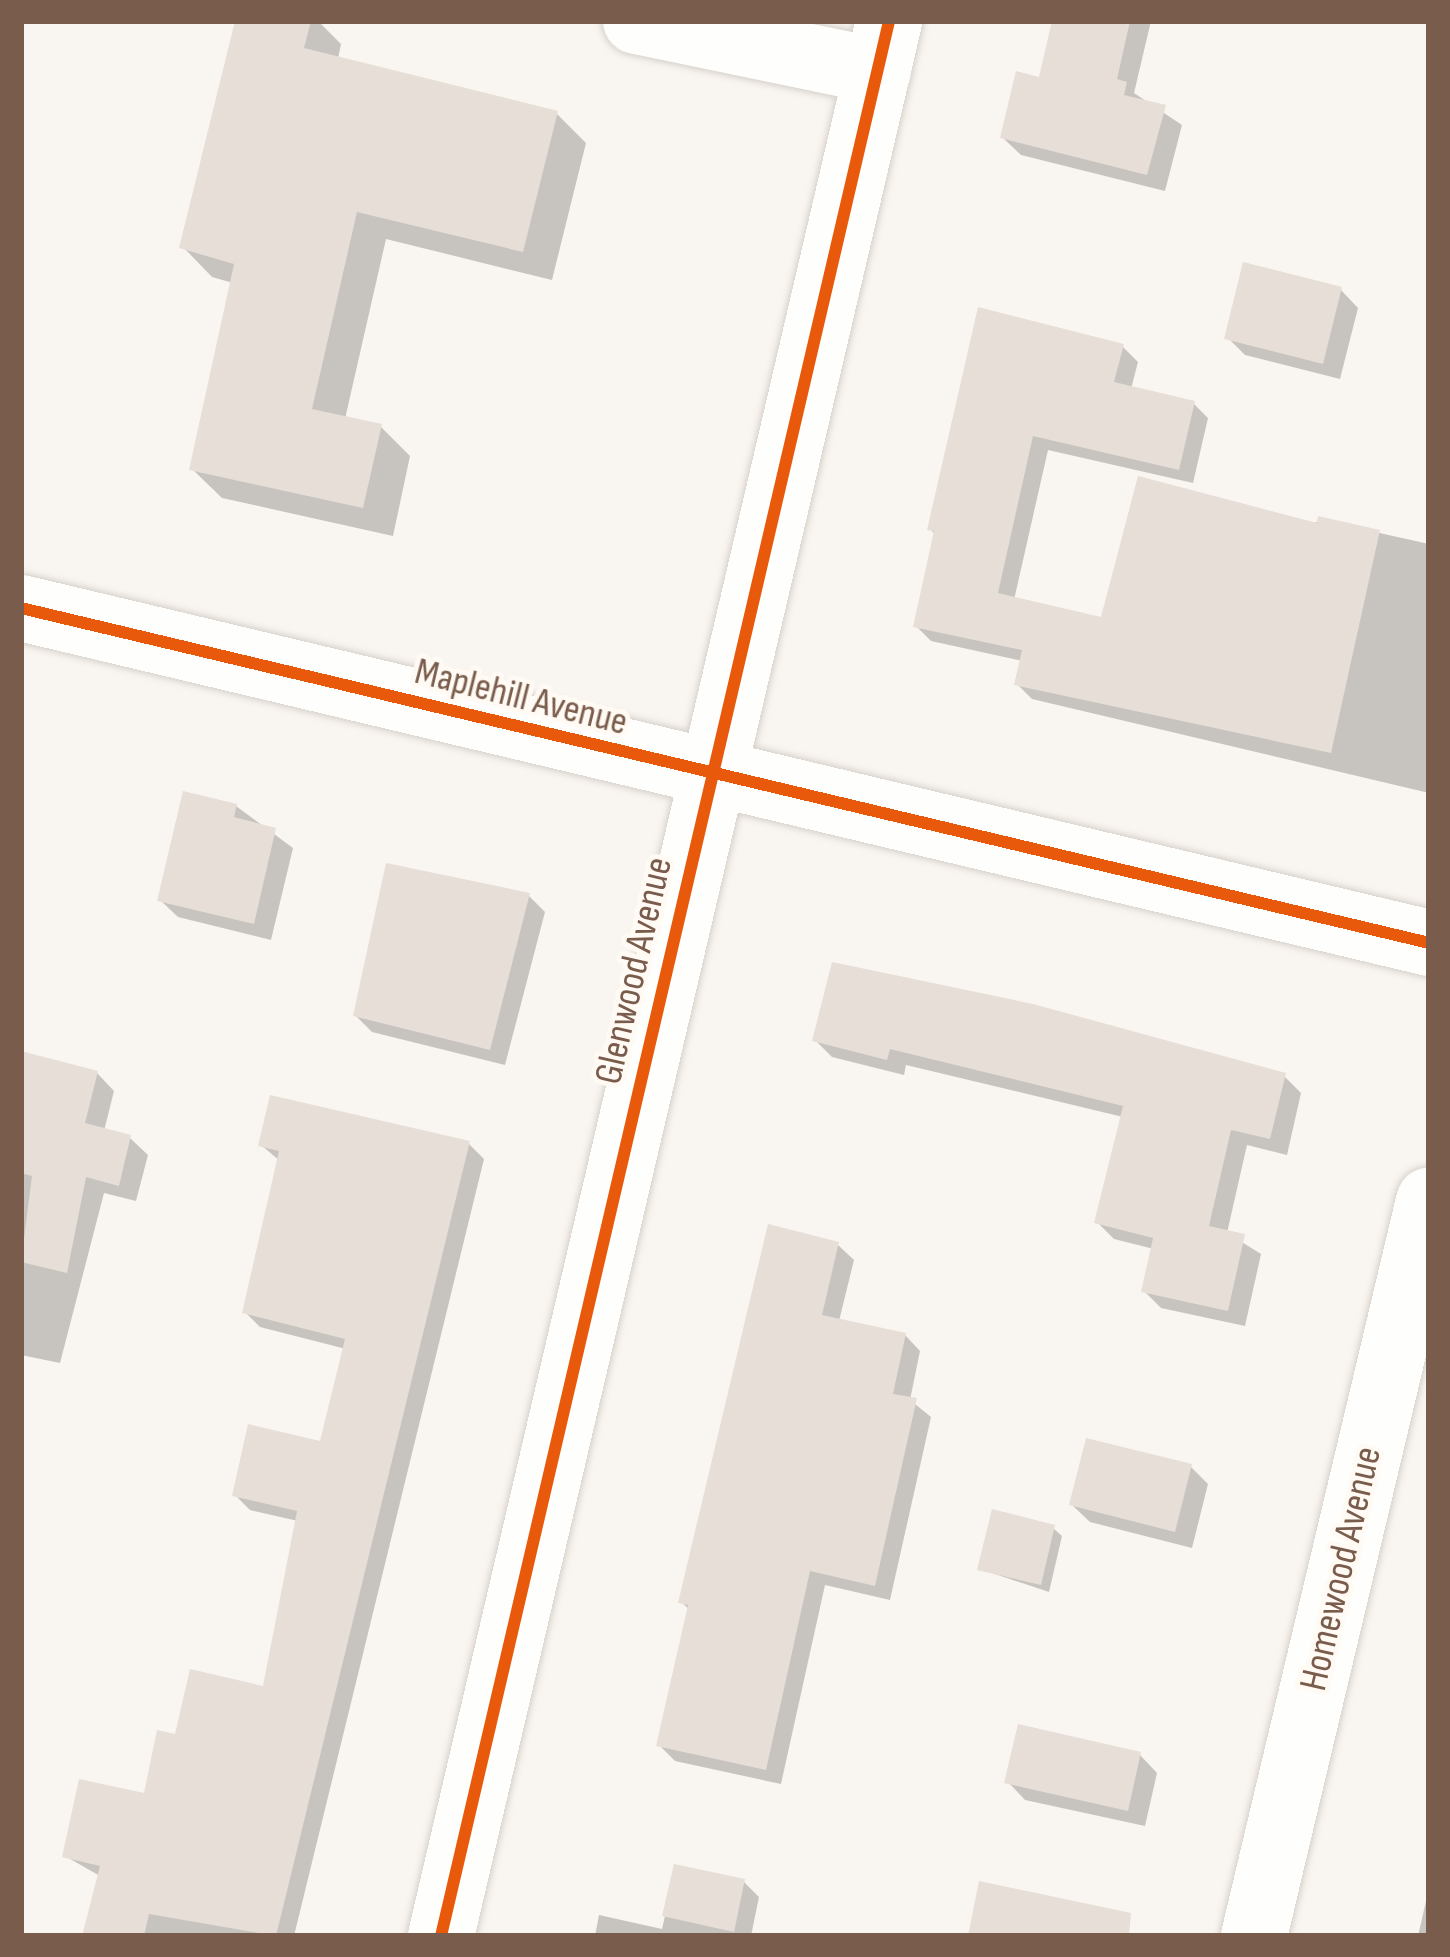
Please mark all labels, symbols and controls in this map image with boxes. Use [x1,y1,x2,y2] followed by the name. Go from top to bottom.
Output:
[410,649,632,747] street label: Maplehill Avenue
[586,853,684,1089] street label: Glenwood Avenue
[1291,1443,1393,1695] street label: Homewood Avenue

